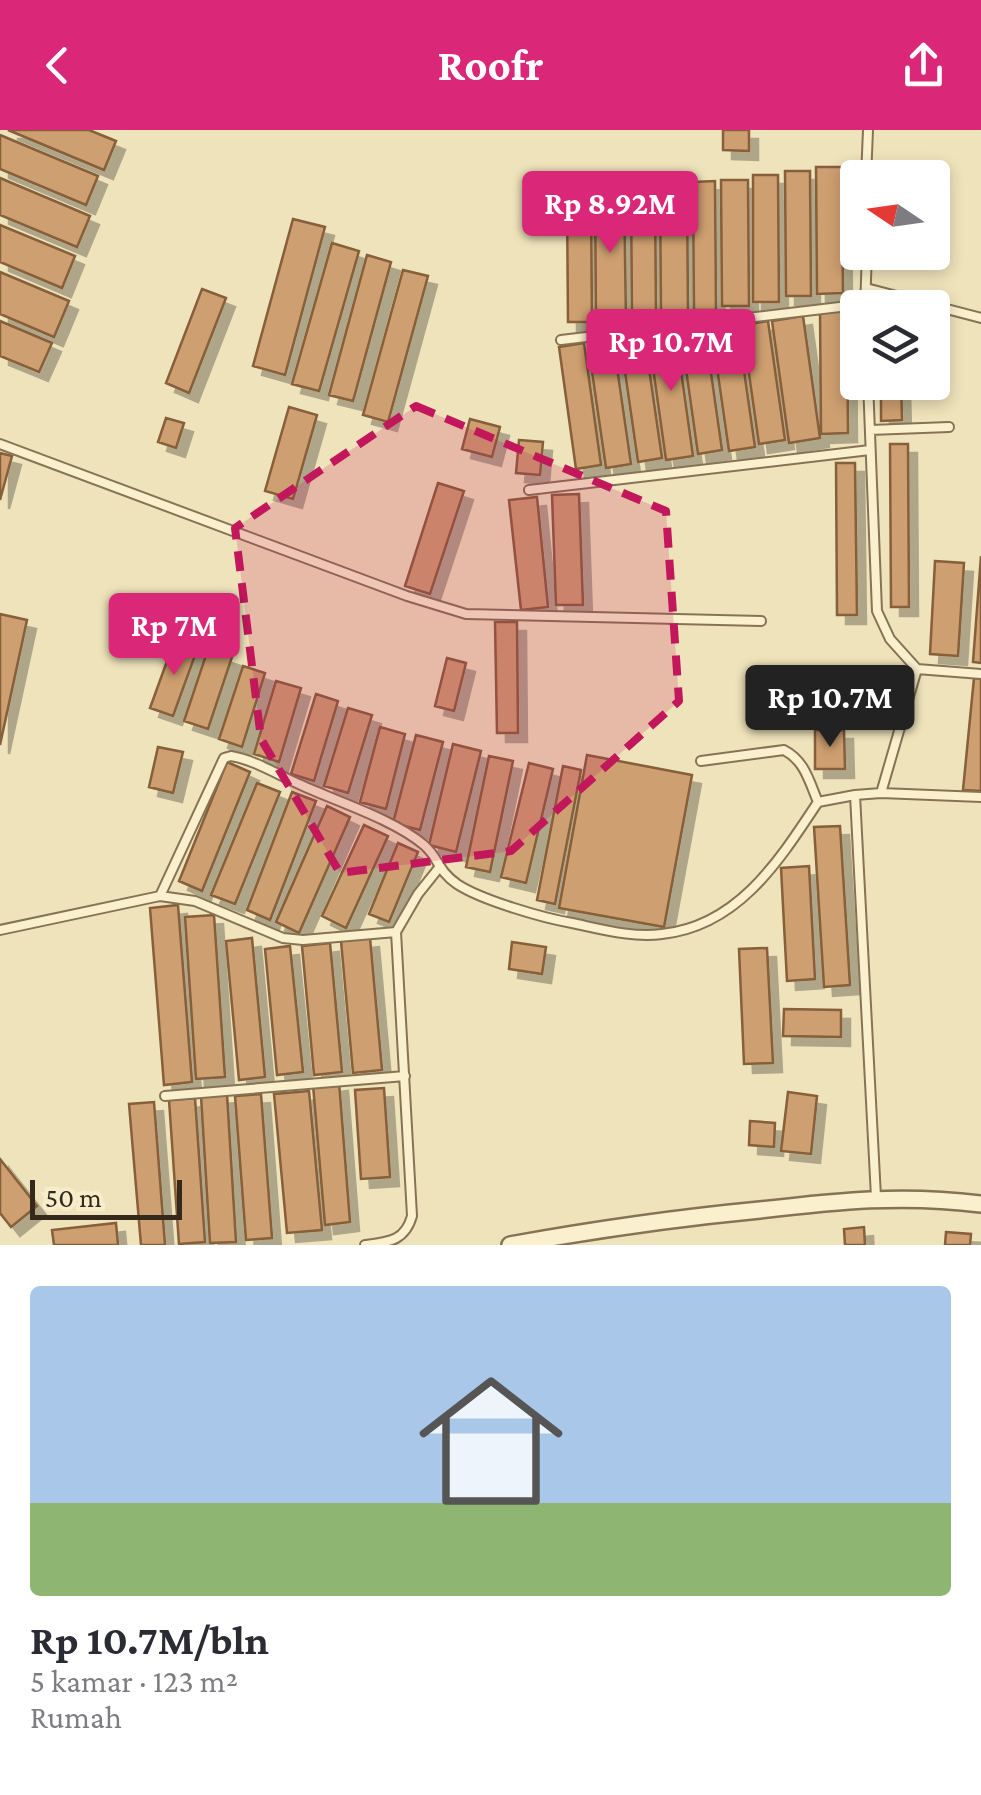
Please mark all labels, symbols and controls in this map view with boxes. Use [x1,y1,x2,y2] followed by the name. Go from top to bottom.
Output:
[30,38,85,93] icon: back
[896,38,951,93] icon: share
[437,40,544,90] text: Roofr
[840,160,950,270] north arrow
[840,160,950,400] map controls
[507,171,713,256] pin: Rp 8.92M
[544,185,676,221] text: Rp 8.92M
[840,290,950,400] button: layers
[568,309,774,394] pin: Rp 10.7M
[608,323,734,359] text: Rp 10.7M
[104,593,244,678] pin: Rp 7M
[131,607,217,643] text: Rp 7M
[727,665,933,750] pin: Rp 10.7M
[767,679,893,715] text: Rp 10.7M
[30,1175,182,1220] scale bar
[45,1182,102,1213] text: 50 m
[401,1351,581,1531] icon: home
[30,1616,269,1663] text: Rp 10.7M/bln
[30,1663,238,1699] text: 5 kamar · 123 m²
[30,1699,122,1735] text: Rumah

